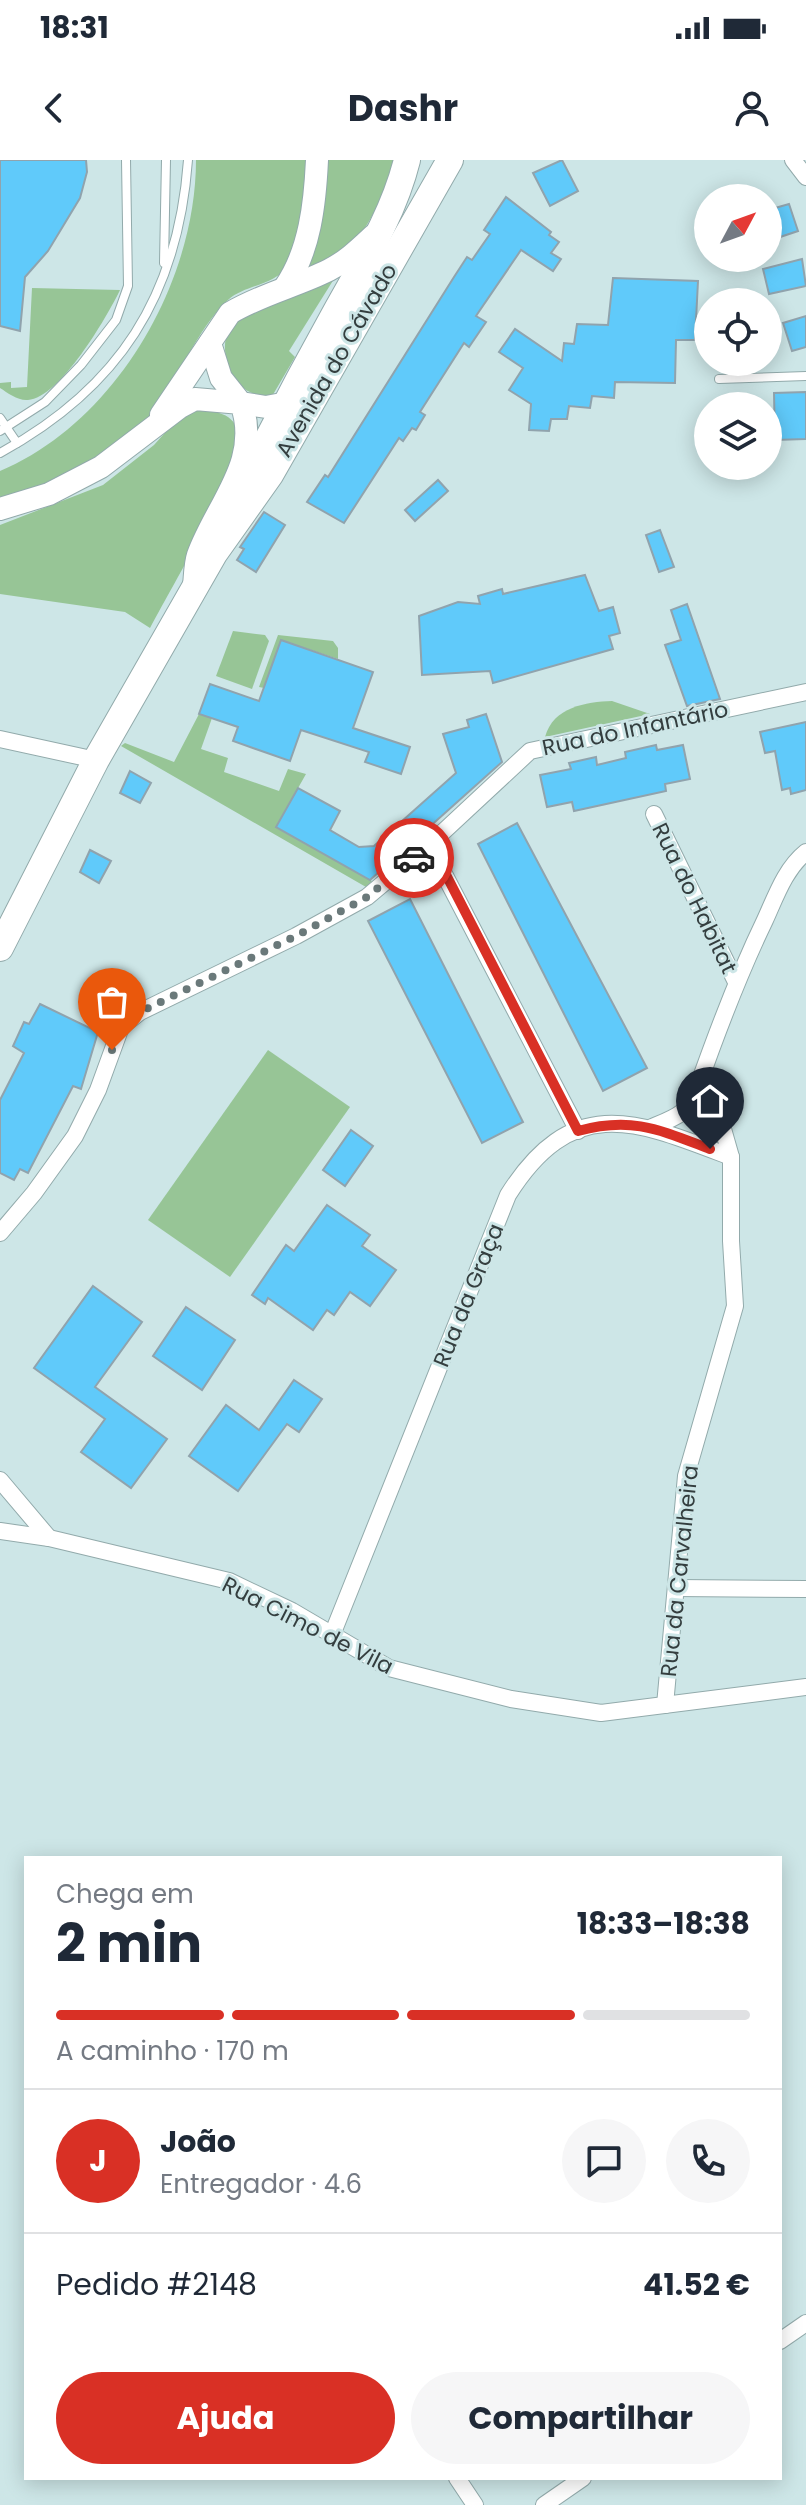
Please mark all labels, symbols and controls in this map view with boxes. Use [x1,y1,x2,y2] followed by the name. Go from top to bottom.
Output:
[40,6,109,49] text: 18:31
[348,83,458,134] text: Dashr
[32,86,76,130] icon: back
[730,86,774,130] icon: person
[694,184,782,272] north arrow
[694,184,782,480] map controls
[268,258,405,463] street label: Avenida do Cávado
[694,288,782,376] button: locate
[694,392,782,480] button: layers
[539,694,731,763] street label: Rua do Infantário
[374,818,454,898] courier
[645,818,744,979] street label: Rua do Habitat
[392,836,436,880] icon: car
[78,968,146,1050] pin
[90,980,134,1024] icon: bag
[676,1067,744,1149] pin
[688,1079,732,1123] icon: home
[426,1219,511,1372] street label: Rua da Graça
[653,1464,706,1678] street label: Rua da Carvalheira
[217,1569,399,1682] street label: Rua Cimo de Vila
[56,1876,194,1912] text: Chega em
[577,1902,750,1945] text: 18:33–18:38
[56,1907,202,1980] text: 2 min
[56,2033,289,2069] text: A caminho · 170 m
[562,2119,646,2203] button: chat
[666,2119,750,2203] button: phone
[160,2120,236,2163] text: João
[89,2139,107,2182] text: J
[160,2166,362,2202] text: Entregador · 4.6
[56,2263,257,2306] text: Pedido #2148
[643,2263,750,2306] text: 41.52 €
[56,2372,395,2464] button: Ajuda
[411,2372,750,2464] button: Compartilhar

